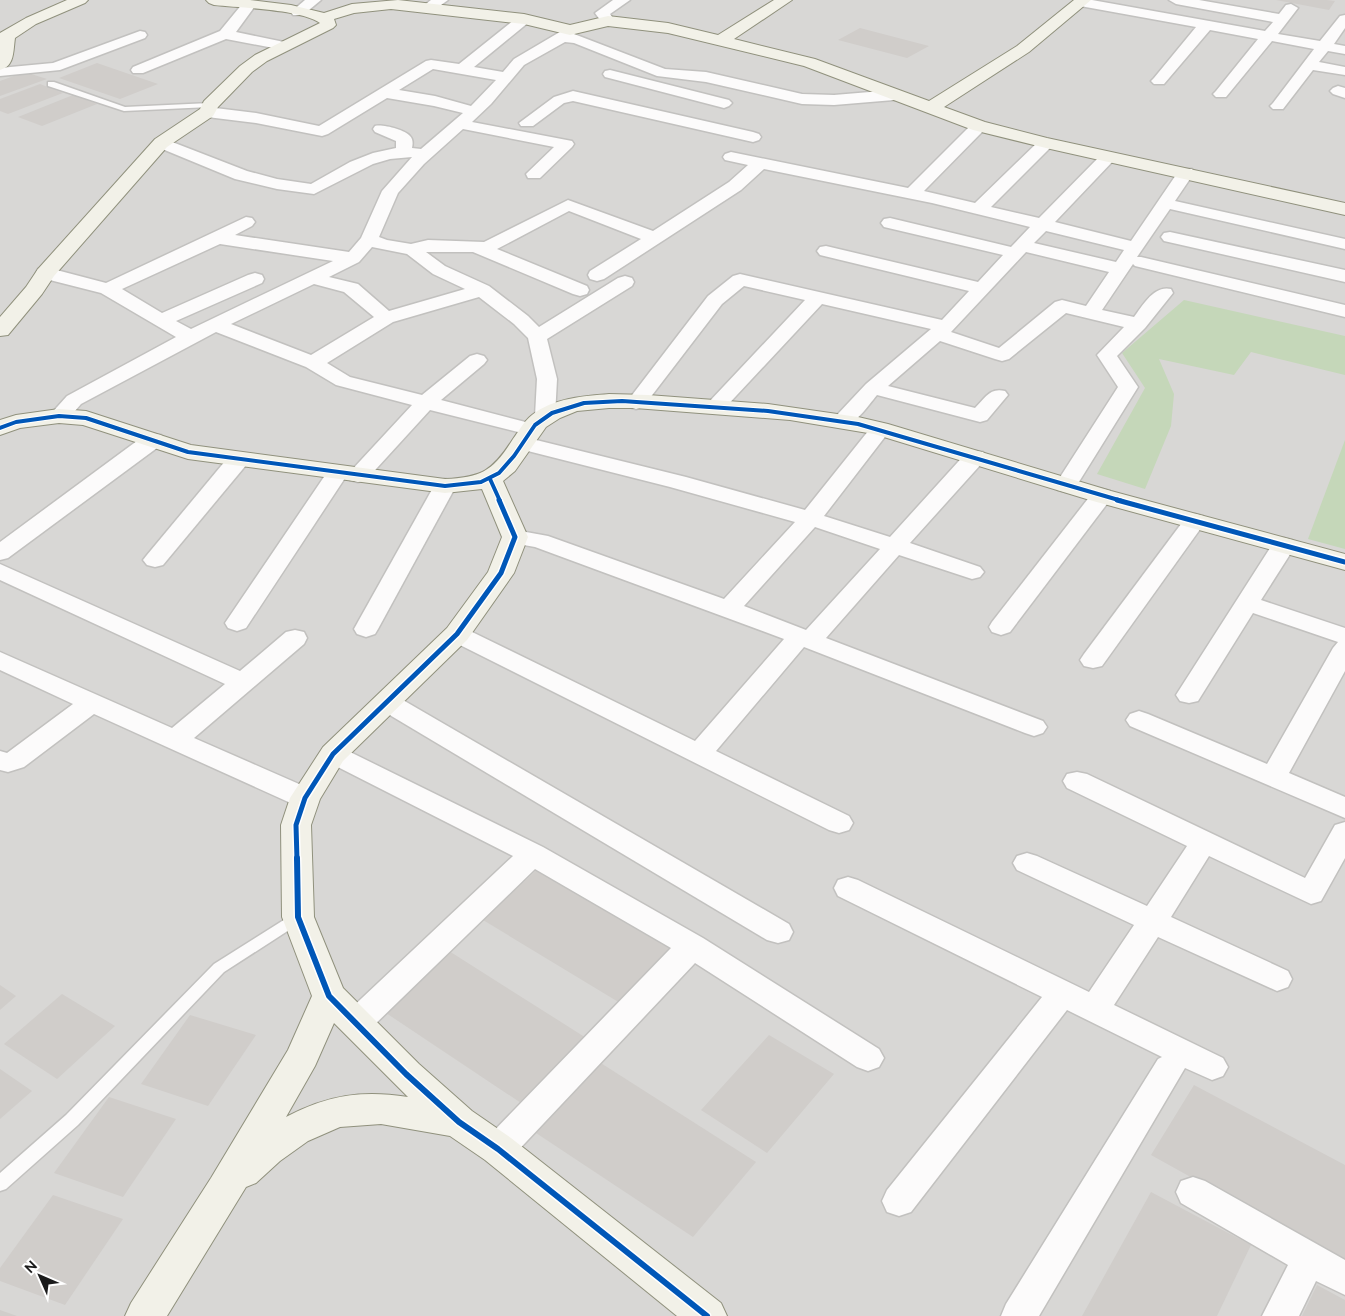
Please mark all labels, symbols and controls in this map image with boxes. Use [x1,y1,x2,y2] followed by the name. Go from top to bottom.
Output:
[15,1251,65,1301] north arrow
[21,1257,40,1276] text: N

